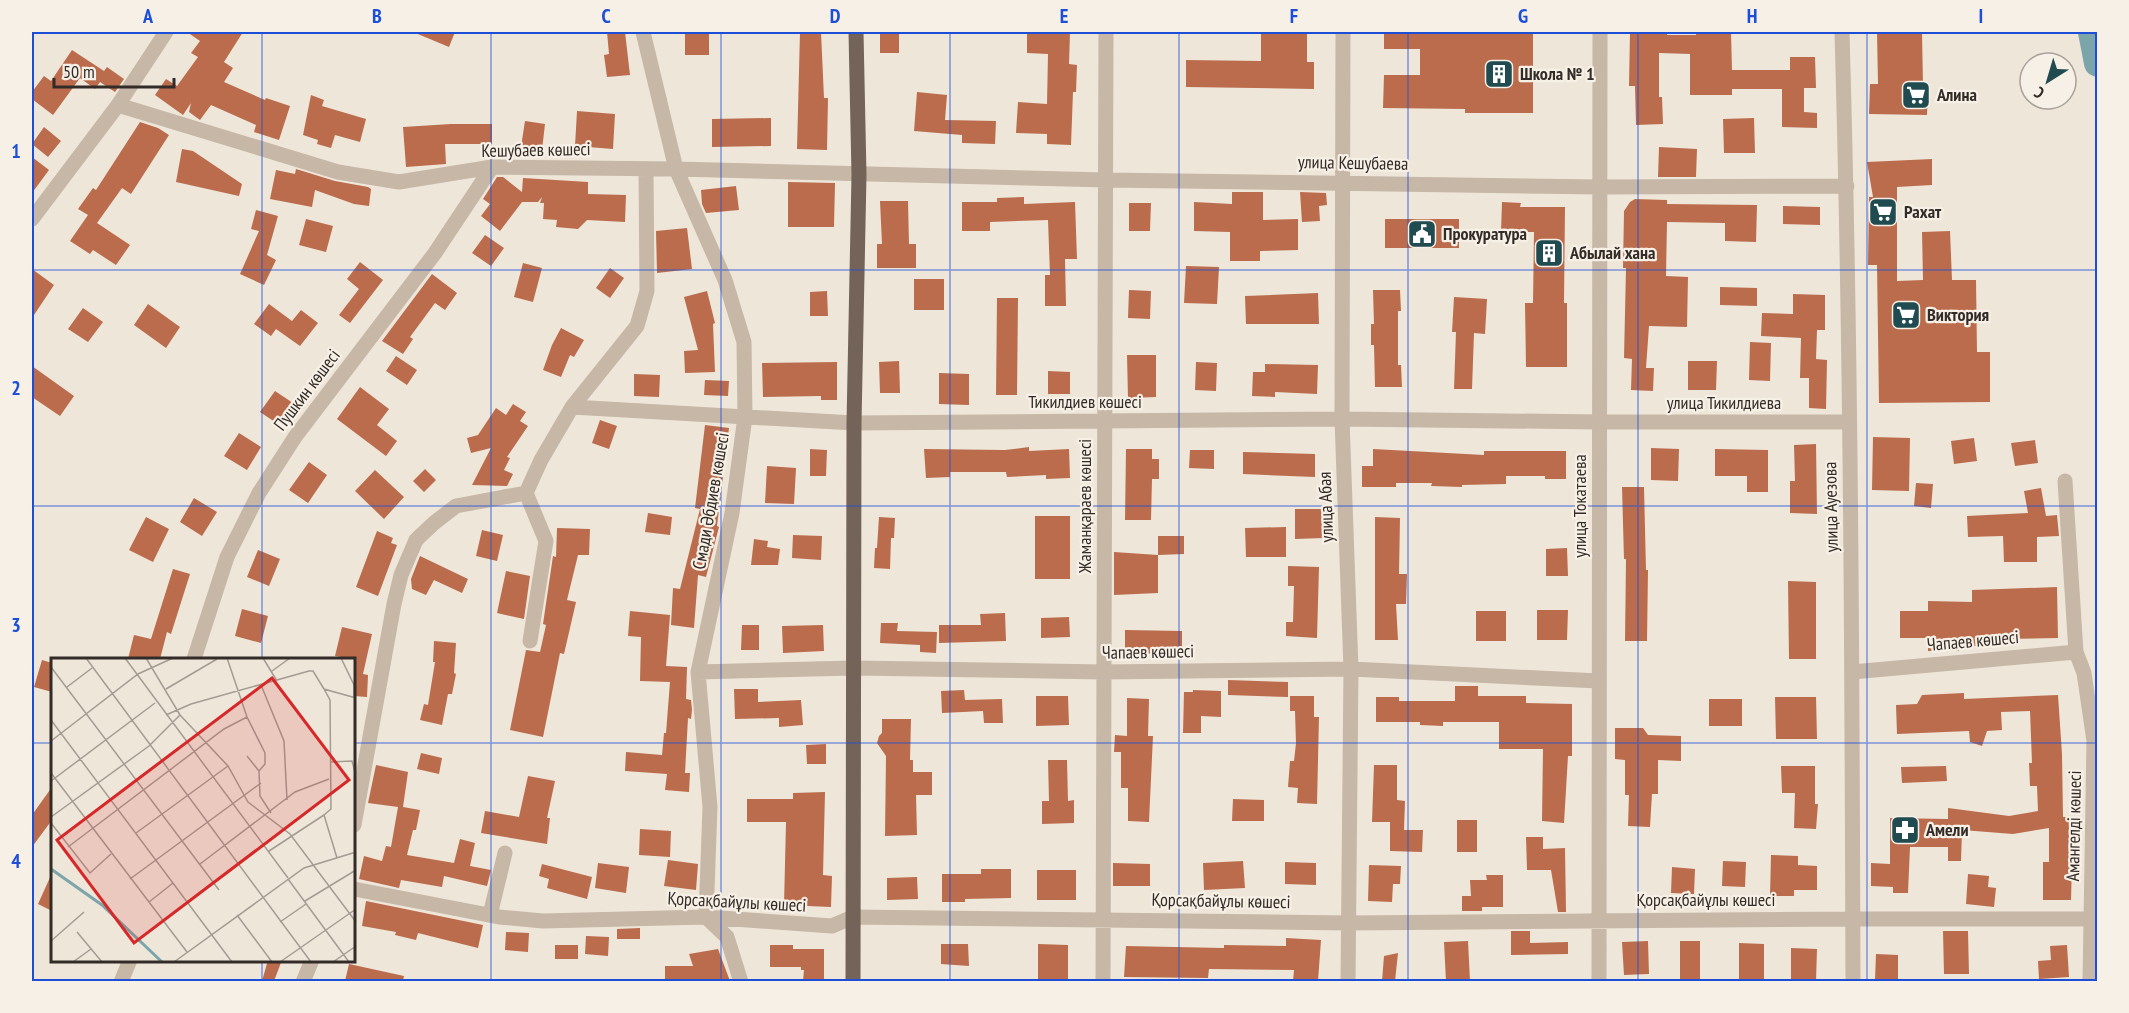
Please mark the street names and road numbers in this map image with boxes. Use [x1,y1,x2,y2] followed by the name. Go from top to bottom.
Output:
[481,137,591,162] street label: Кешубаев көшесі
[1298,150,1408,175] street label: улица Кешубаева
[268,344,345,435] street label: Пушкин көшесі
[1028,390,1142,413] street label: Тикилдиев көшесі
[1667,391,1781,414] street label: улица Тикилдиева
[687,431,734,571] street label: Смади Әбдиев көшесі
[1073,439,1096,574] street label: Жаманқараев көшесі
[1568,454,1591,558] street label: улица Токатаева
[1818,461,1843,553] street label: улица Ауезова
[1313,471,1338,543] street label: улица Абая
[1926,625,2020,656] street label: Чапаев көшесі
[1102,639,1194,664] street label: Чапаев көшесі
[2061,770,2086,882] street label: Амангелді көшесі
[667,886,807,917] street label: Қорсақбайұлы көшесі
[1151,888,1291,913] street label: Қорсақбайұлы көшесі
[1637,888,1775,911] street label: Қорсақбайұлы көшесі

